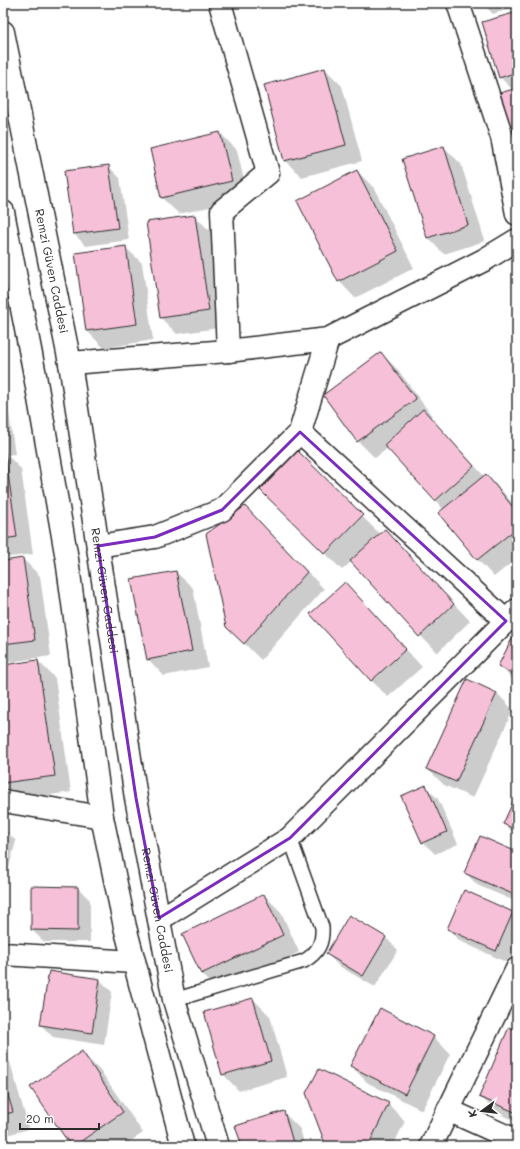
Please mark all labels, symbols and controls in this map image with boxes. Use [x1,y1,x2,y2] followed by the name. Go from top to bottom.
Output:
[32,207,73,335] street label: Remzi Güven Caddesi
[88,527,123,654] street label: Remzi Güven Caddesi
[139,846,178,974] street label: Remzi Güven Caddesi
[462,1091,502,1131] north arrow
[20,1105,99,1131] scale bar
[464,1108,480,1119] text: K
[26,1110,54,1126] text: 20 m

